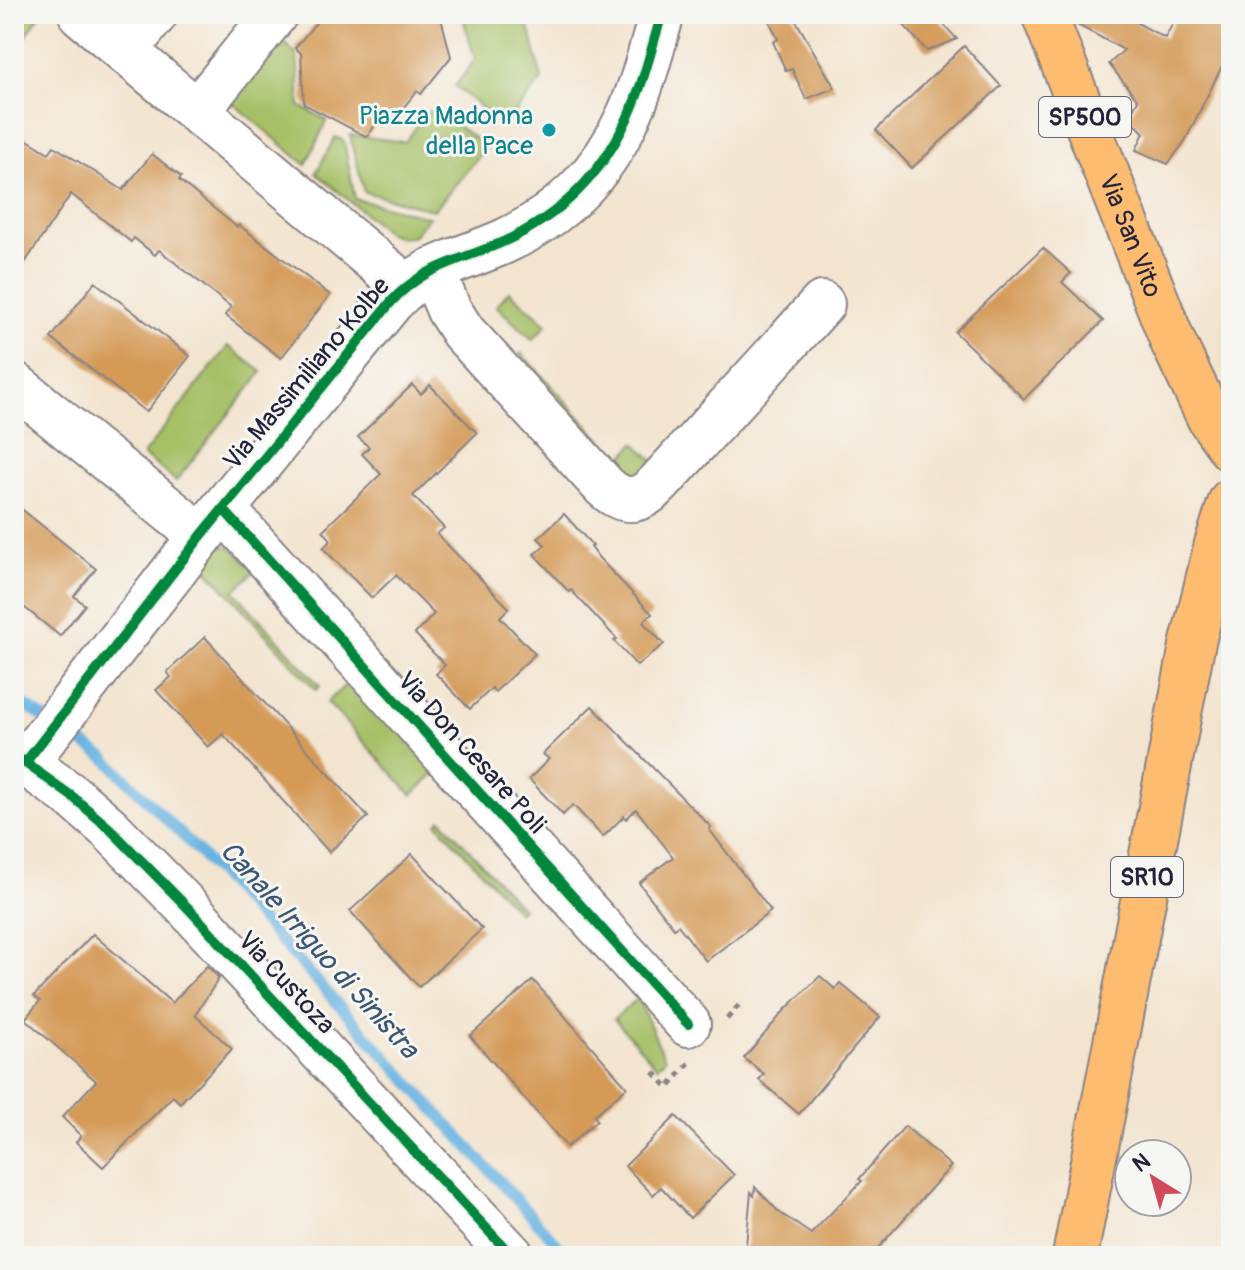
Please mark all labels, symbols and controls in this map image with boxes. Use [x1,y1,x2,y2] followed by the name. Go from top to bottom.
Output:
[1039,97,1131,137] road number: SP500
[359,100,533,162] place label: Piazza Madonna della Pace
[540,121,558,139] marker: Piazza Madonna della Pace
[1092,170,1169,302] street label: Via San Vito
[217,270,397,477] street label: Via Massimiliano Kolbe
[390,665,552,840] street label: Via Don Cesare Poli
[212,834,427,1067] water label: Canale Irriguo di Sinistra
[1111,857,1183,897] road number: SR10
[231,925,342,1041] street label: Via Custoza
[1113,1138,1193,1218] north arrow
[1127,1147,1156,1178] text: N

